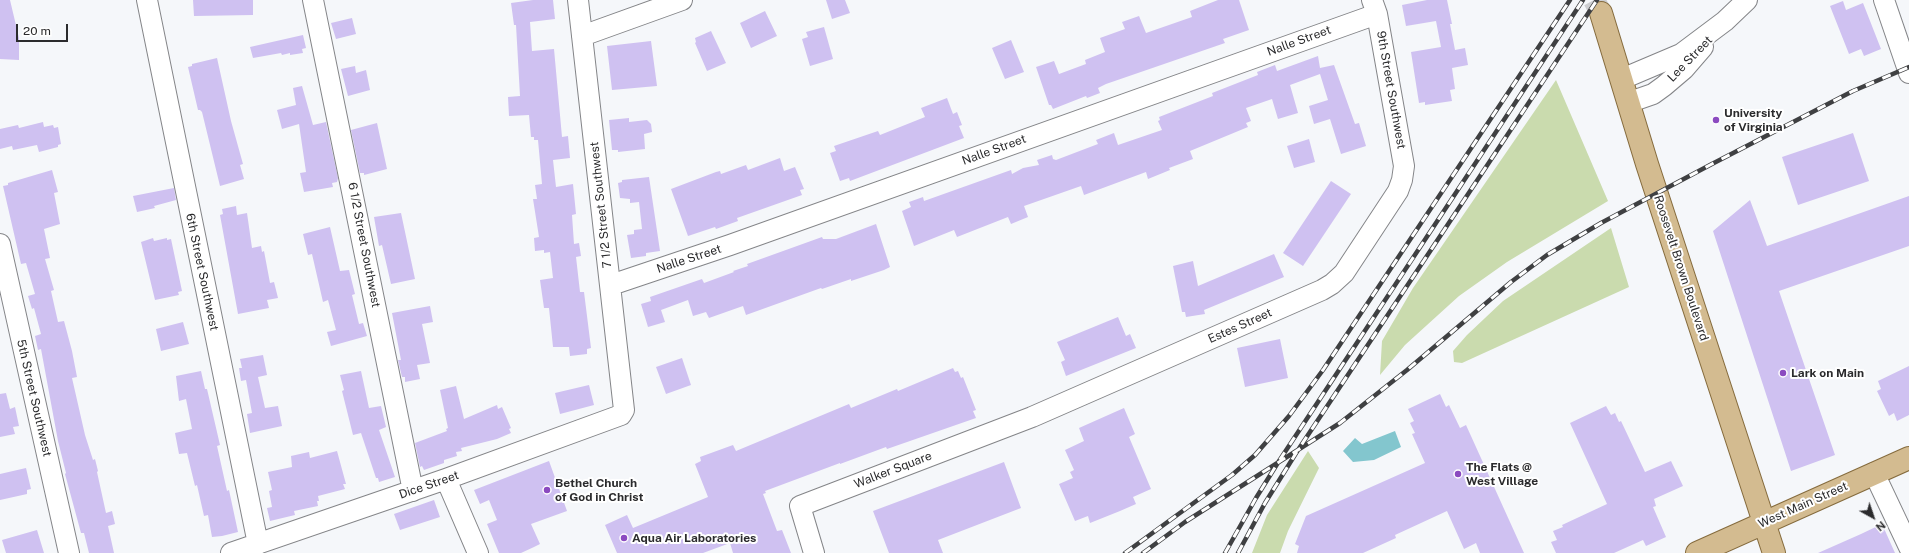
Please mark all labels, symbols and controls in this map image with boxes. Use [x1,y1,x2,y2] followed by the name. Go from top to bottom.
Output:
[18,16,70,42] scale bar
[1265,23,1333,59] street label: Nalle Street
[23,24,51,38] text: 20 m
[1374,30,1408,150] street label: 9th Street Southwest
[1665,33,1715,85] street label: Lee Street
[1724,106,1783,134] place label: University of Virginia
[1711,115,1721,125] marker: University of Virginia
[960,132,1028,168] street label: Nalle Street
[587,141,615,269] street label: 7 1/2 Street Southwest
[345,181,383,309] street label: 6 1/2 Street Southwest
[1651,193,1711,343] street label: Roosevelt Brown Boulevard
[183,212,221,332] street label: 6th Street Southwest
[655,242,723,276] street label: Nalle Street
[1206,305,1274,347] street label: Estes Street
[13,338,55,458] street label: 5th Street Southwest
[1791,366,1864,380] place label: Lark on Main
[1778,368,1788,378] marker: Lark on Main
[852,449,934,491] street label: Walker Square
[1466,460,1538,488] place label: The Flats @ West Village
[397,468,461,502] street label: Dice Street
[1453,469,1463,479] marker: The Flats @ West Village
[555,476,643,504] place label: Bethel Church of God in Christ
[1756,479,1850,531] street label: West Main Street
[542,485,552,495] marker: Bethel Church of God in Christ
[1853,497,1893,537] north arrow
[1874,519,1888,534] text: N
[632,531,756,545] place label: Aqua Air Laboratories
[619,533,629,543] marker: Aqua Air Laboratories

